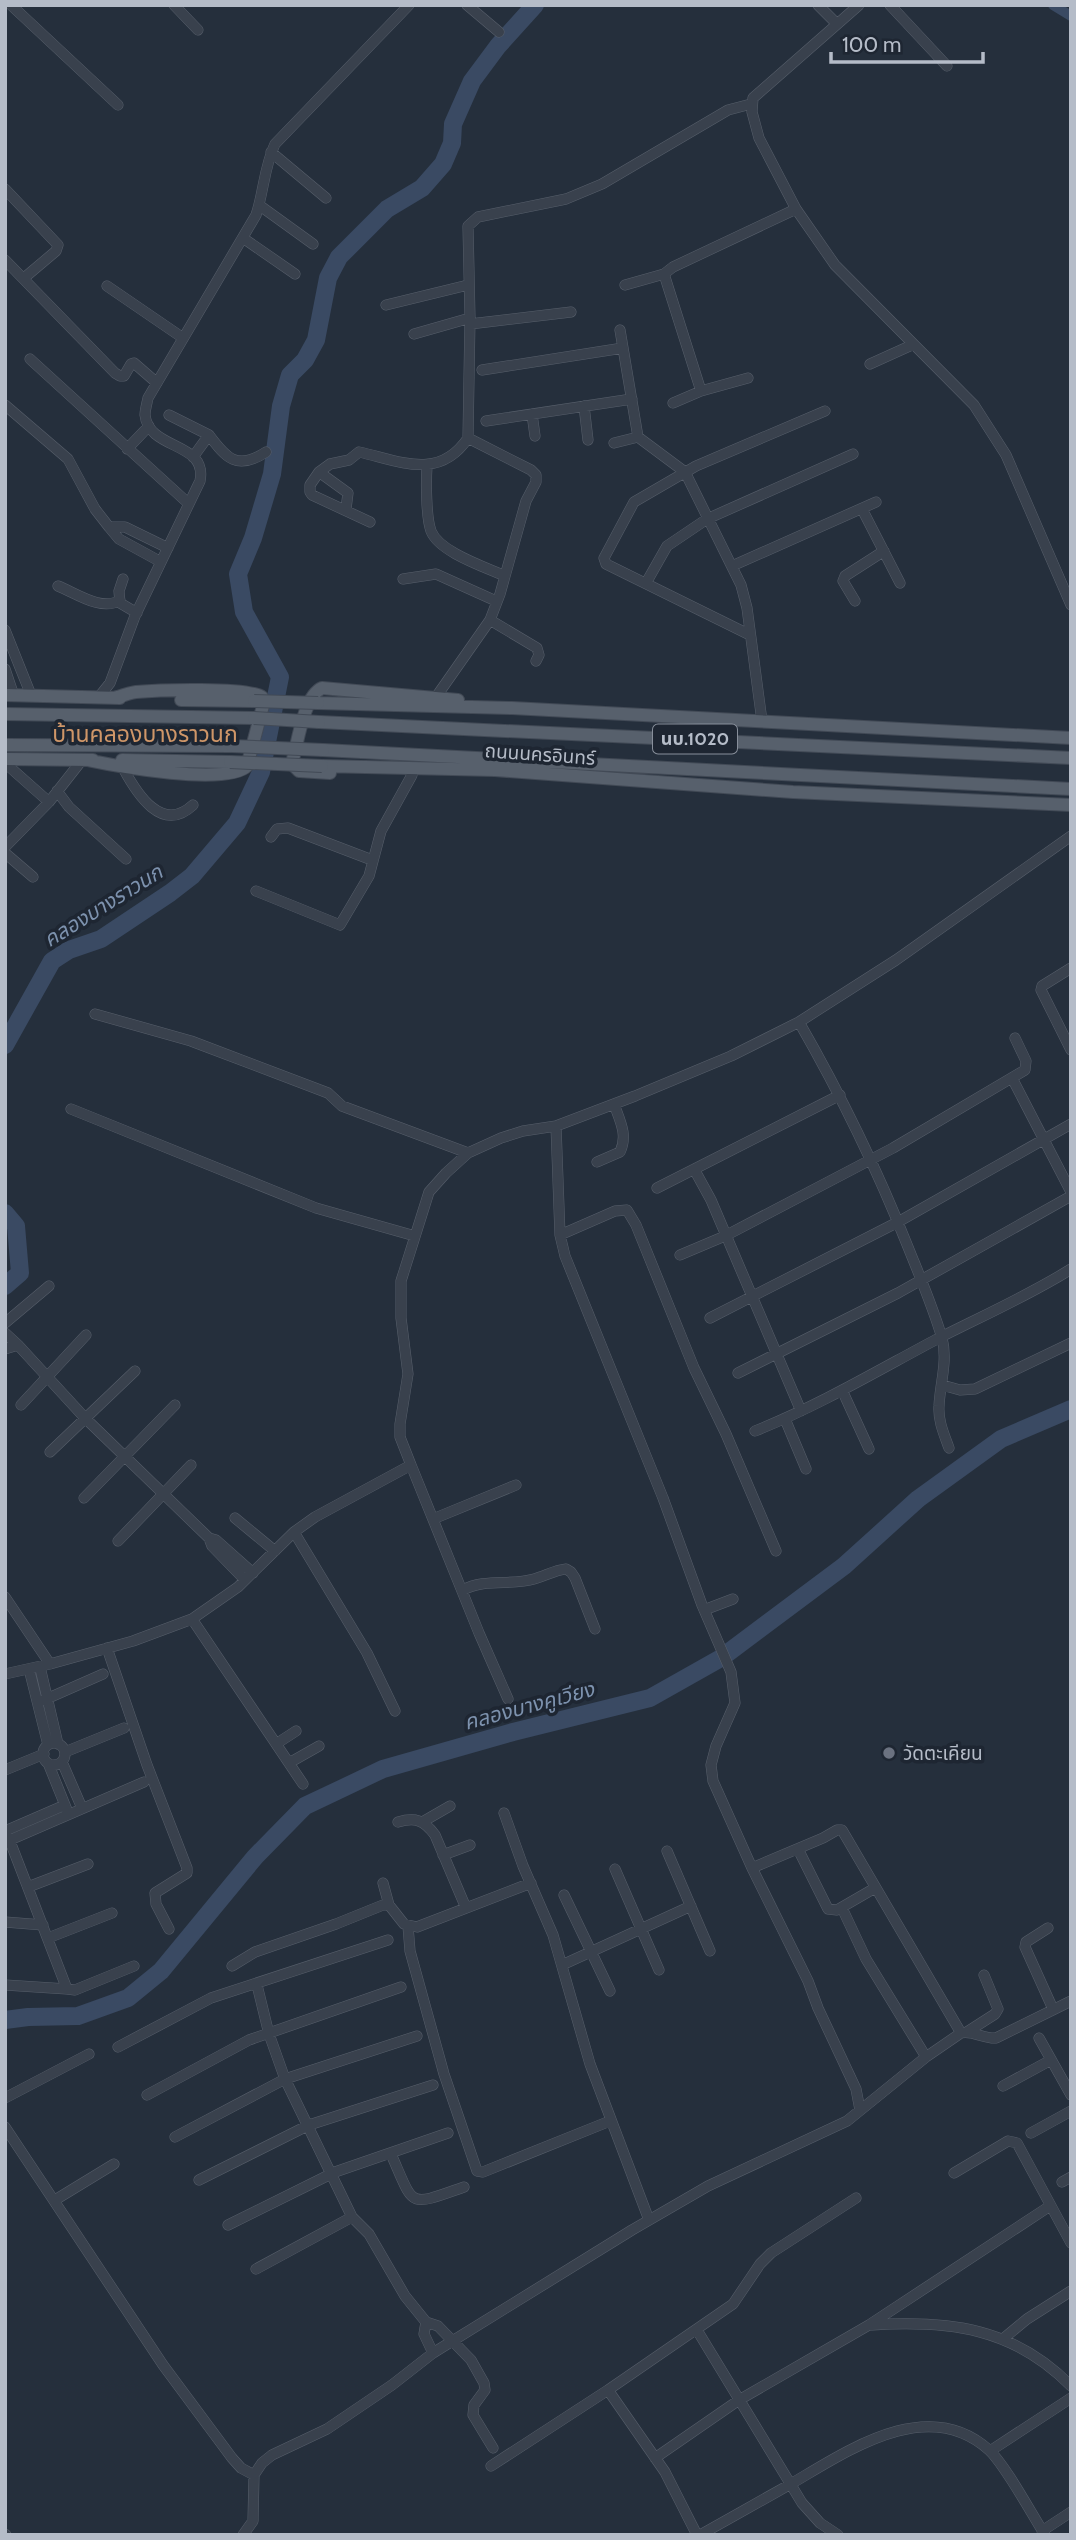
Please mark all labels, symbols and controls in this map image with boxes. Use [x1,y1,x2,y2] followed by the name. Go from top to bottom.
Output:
[831,21,983,65] scale bar
[842,32,901,57] text: 100 m
[52,720,238,748] district label: บ้านคลองบางราวนก
[653,724,737,754] road number: นบ.1020
[484,739,597,770] street label: ถนนนครอินทร์
[39,858,168,952] water label: คลองบางราวนก
[461,1676,599,1736] water label: คลองบางคูเวียง
[903,1742,983,1765] place label: วัดตะเคียน
[881,1745,897,1761] marker: วัดตะเคียน

